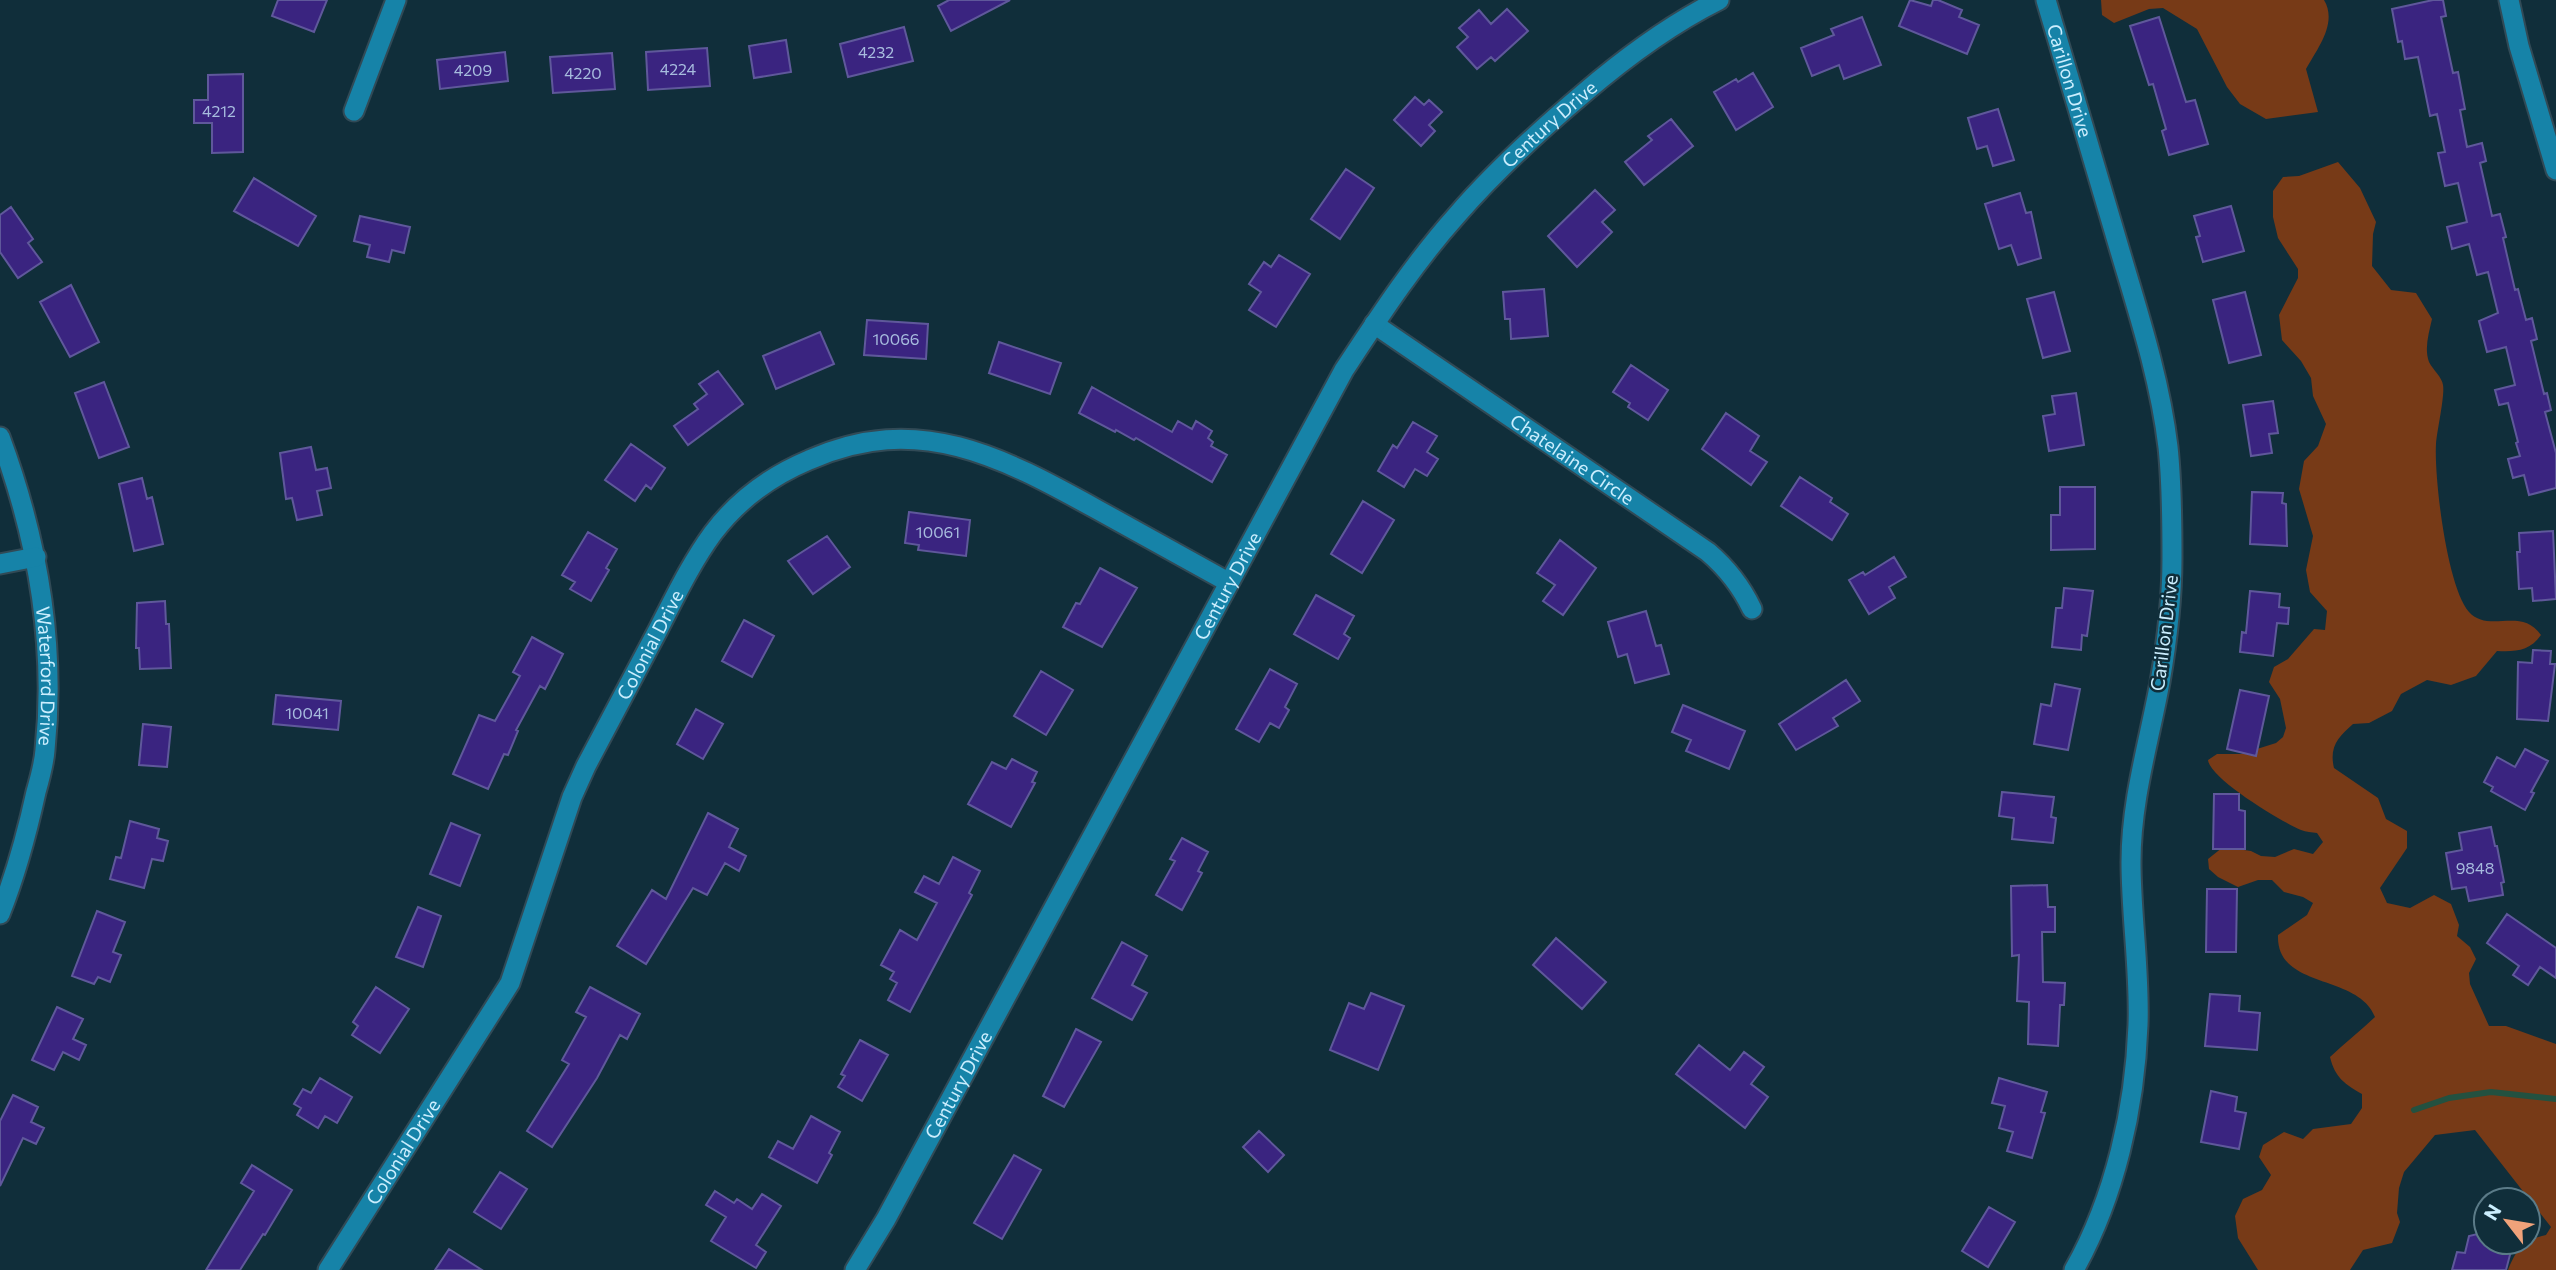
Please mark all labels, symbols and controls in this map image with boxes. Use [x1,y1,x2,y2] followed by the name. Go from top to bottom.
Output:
[2043,21,2098,140] street label: Carillon Drive
[858,42,894,61] house number: 4232
[660,59,697,78] house number: 4224
[454,60,492,79] house number: 4209
[564,63,602,82] house number: 4220
[1497,75,1601,172] street label: Century Drive
[202,101,236,120] house number: 4212
[872,329,920,348] house number: 10066
[1506,408,1639,509] street label: Chatelaine Circle
[916,522,960,541] house number: 10061
[1189,528,1266,644] street label: Century Drive
[2145,574,2182,692] street label: Carillon Drive
[611,586,688,703] street label: Colonial Drive
[32,605,60,747] street label: Waterford Drive
[285,703,329,722] house number: 10041
[2456,858,2494,877] house number: 9848
[919,1027,996,1143] street label: Century Drive
[361,1094,445,1209] street label: Colonial Drive
[2472,1186,2542,1256] north arrow
[2478,1200,2506,1224] text: N

